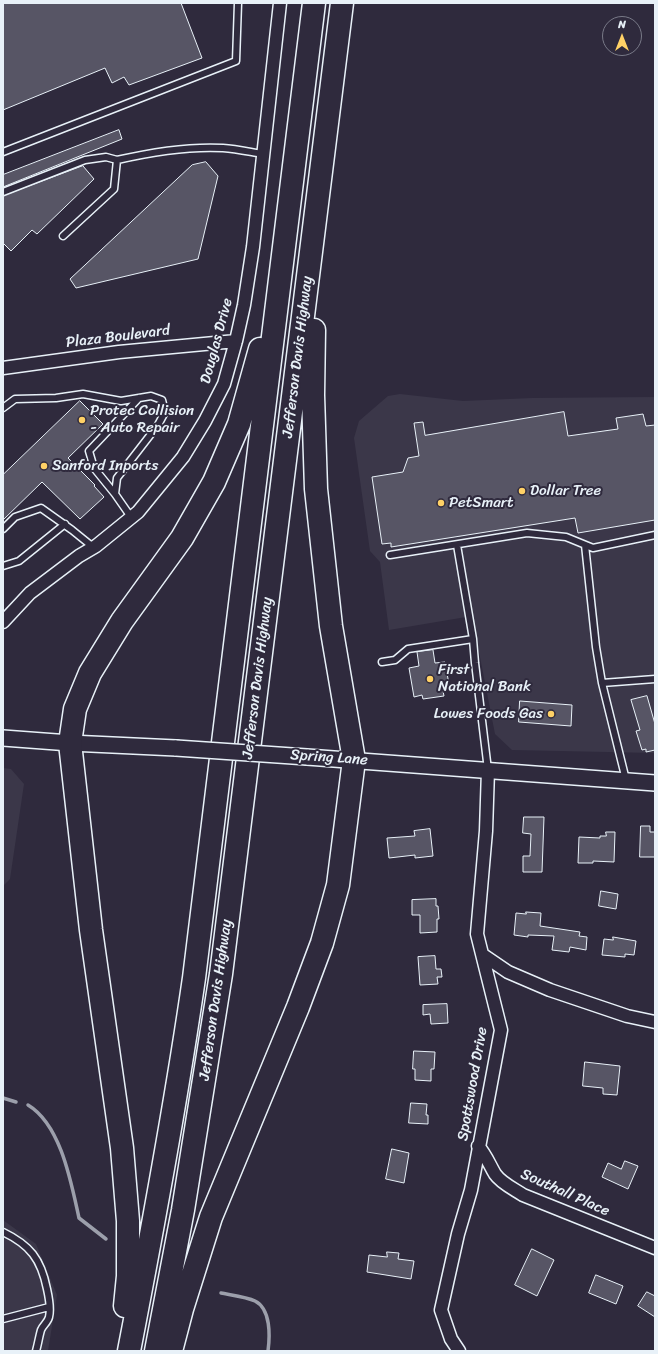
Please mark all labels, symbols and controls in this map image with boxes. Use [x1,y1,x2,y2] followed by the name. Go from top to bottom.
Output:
[618,15,626,34] text: N
[602,16,642,56] north arrow
[279,275,317,439] street label: Jefferson Davis Highway
[197,296,237,386] street label: Douglas Drive
[65,322,171,352] street label: Plaza Boulevard
[90,402,194,437] place label: Protec Collision - Auto Repair
[77,415,87,425] marker: Protec Collision - Auto Repair
[52,457,158,475] place label: Sanford Inports
[39,461,49,471] marker: Sanford Inports
[530,482,601,500] place label: Dollar Tree
[517,486,527,496] marker: Dollar Tree
[449,494,514,512] place label: PetSmart
[436,498,446,508] marker: PetSmart
[239,596,277,760] street label: Jefferson Davis Highway
[438,661,531,696] place label: First National Bank
[425,674,435,684] marker: First National Bank
[434,705,543,723] place label: Lowes Foods Gas
[546,709,556,719] marker: Lowes Foods Gas
[290,746,368,770] street label: Spring Lane
[196,918,236,1082] street label: Jefferson Davis Highway
[454,1026,492,1142] street label: Spottswood Drive
[518,1165,612,1221] street label: Southall Place

